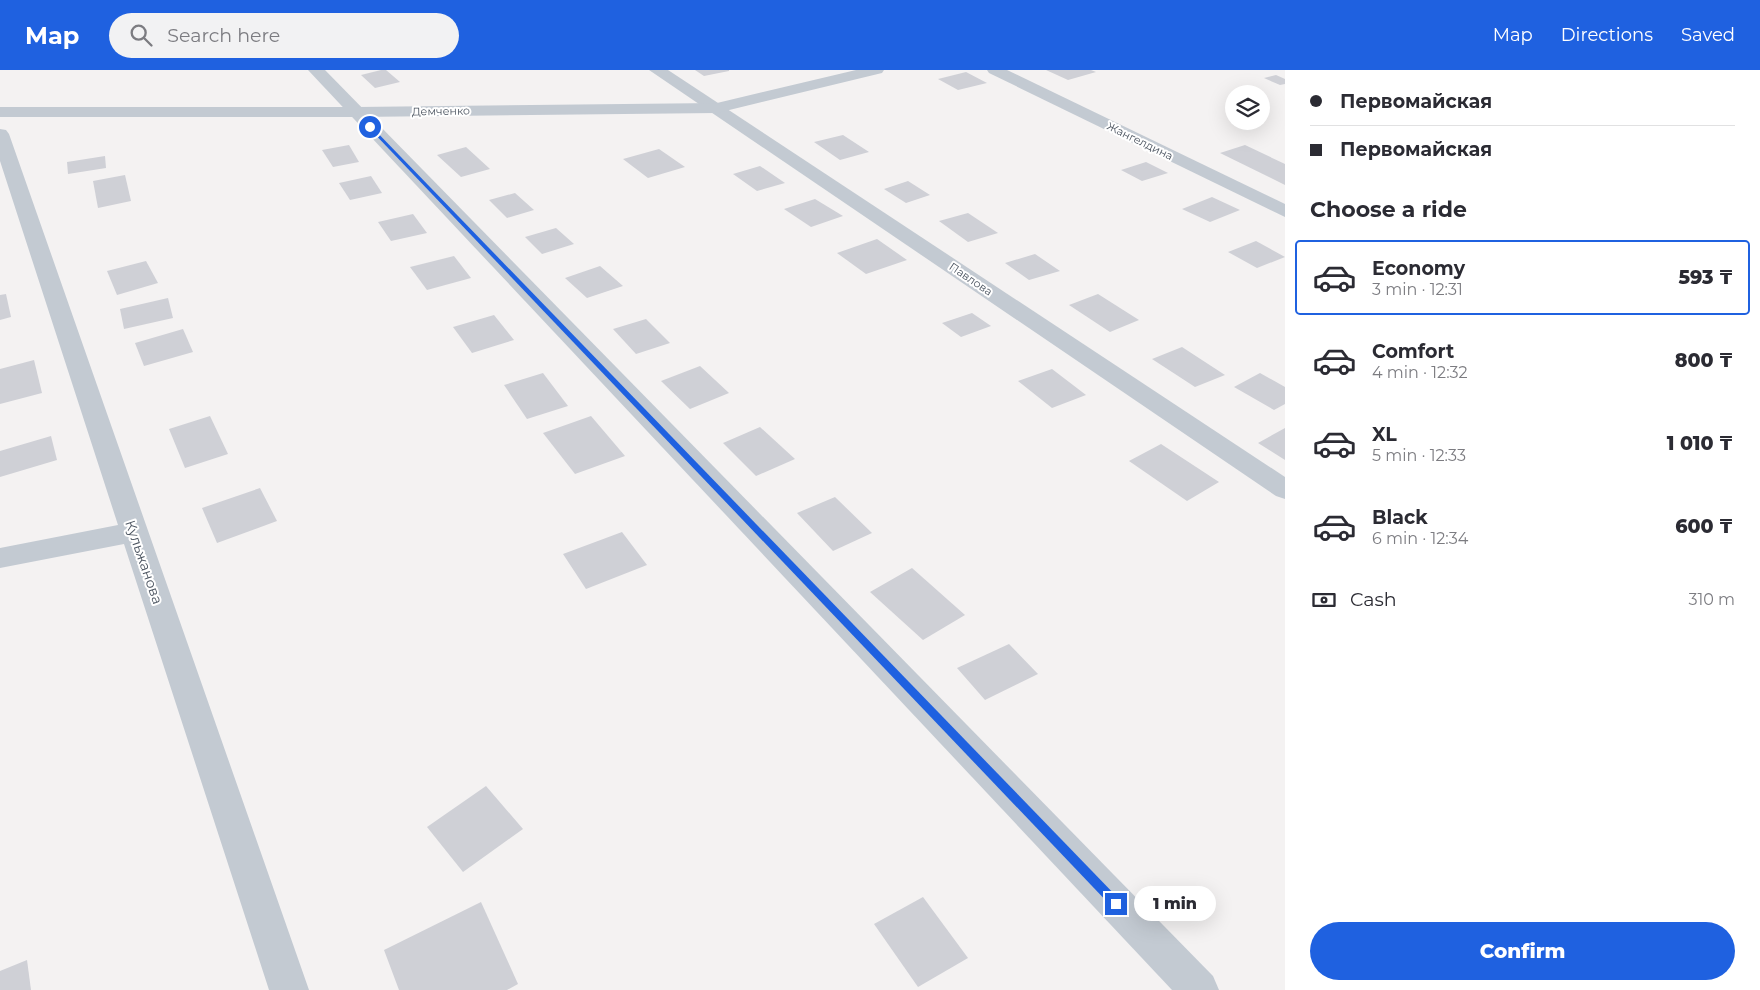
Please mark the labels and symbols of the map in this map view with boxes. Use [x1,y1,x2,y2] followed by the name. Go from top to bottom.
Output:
[412,103,470,119] street label: Демченко
[359,116,381,138] route start
[1105,119,1175,163] street label: Жангелдина
[947,259,995,299] street label: Павлова
[121,518,167,606] street label: Кульжанова
[1134,886,1216,922] callout: 1 min
[1105,893,1127,915] route end

